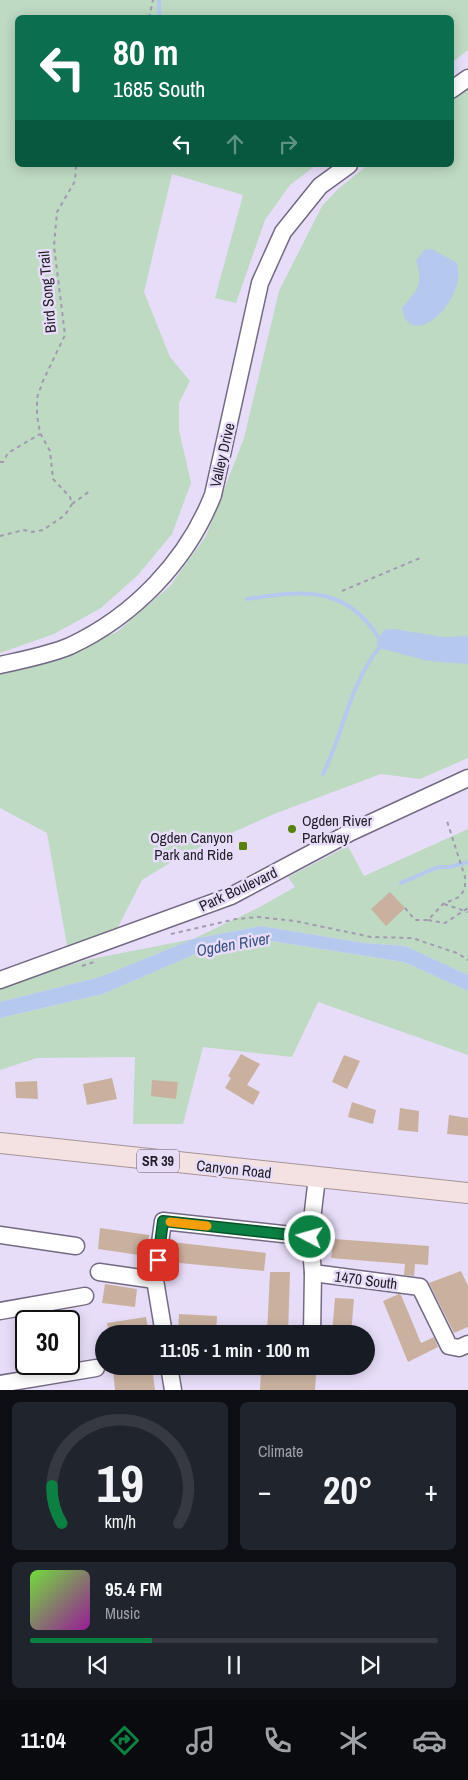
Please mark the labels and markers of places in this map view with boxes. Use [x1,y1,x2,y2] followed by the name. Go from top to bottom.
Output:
[302,810,372,848] place label: Ogden River Parkway
[286,823,298,835] marker: Ogden River Parkway
[150,827,233,865] place label: Ogden Canyon Park and Ride
[237,840,249,852] marker: Ogden Canyon Park and Ride
[137,1239,179,1281] pin

